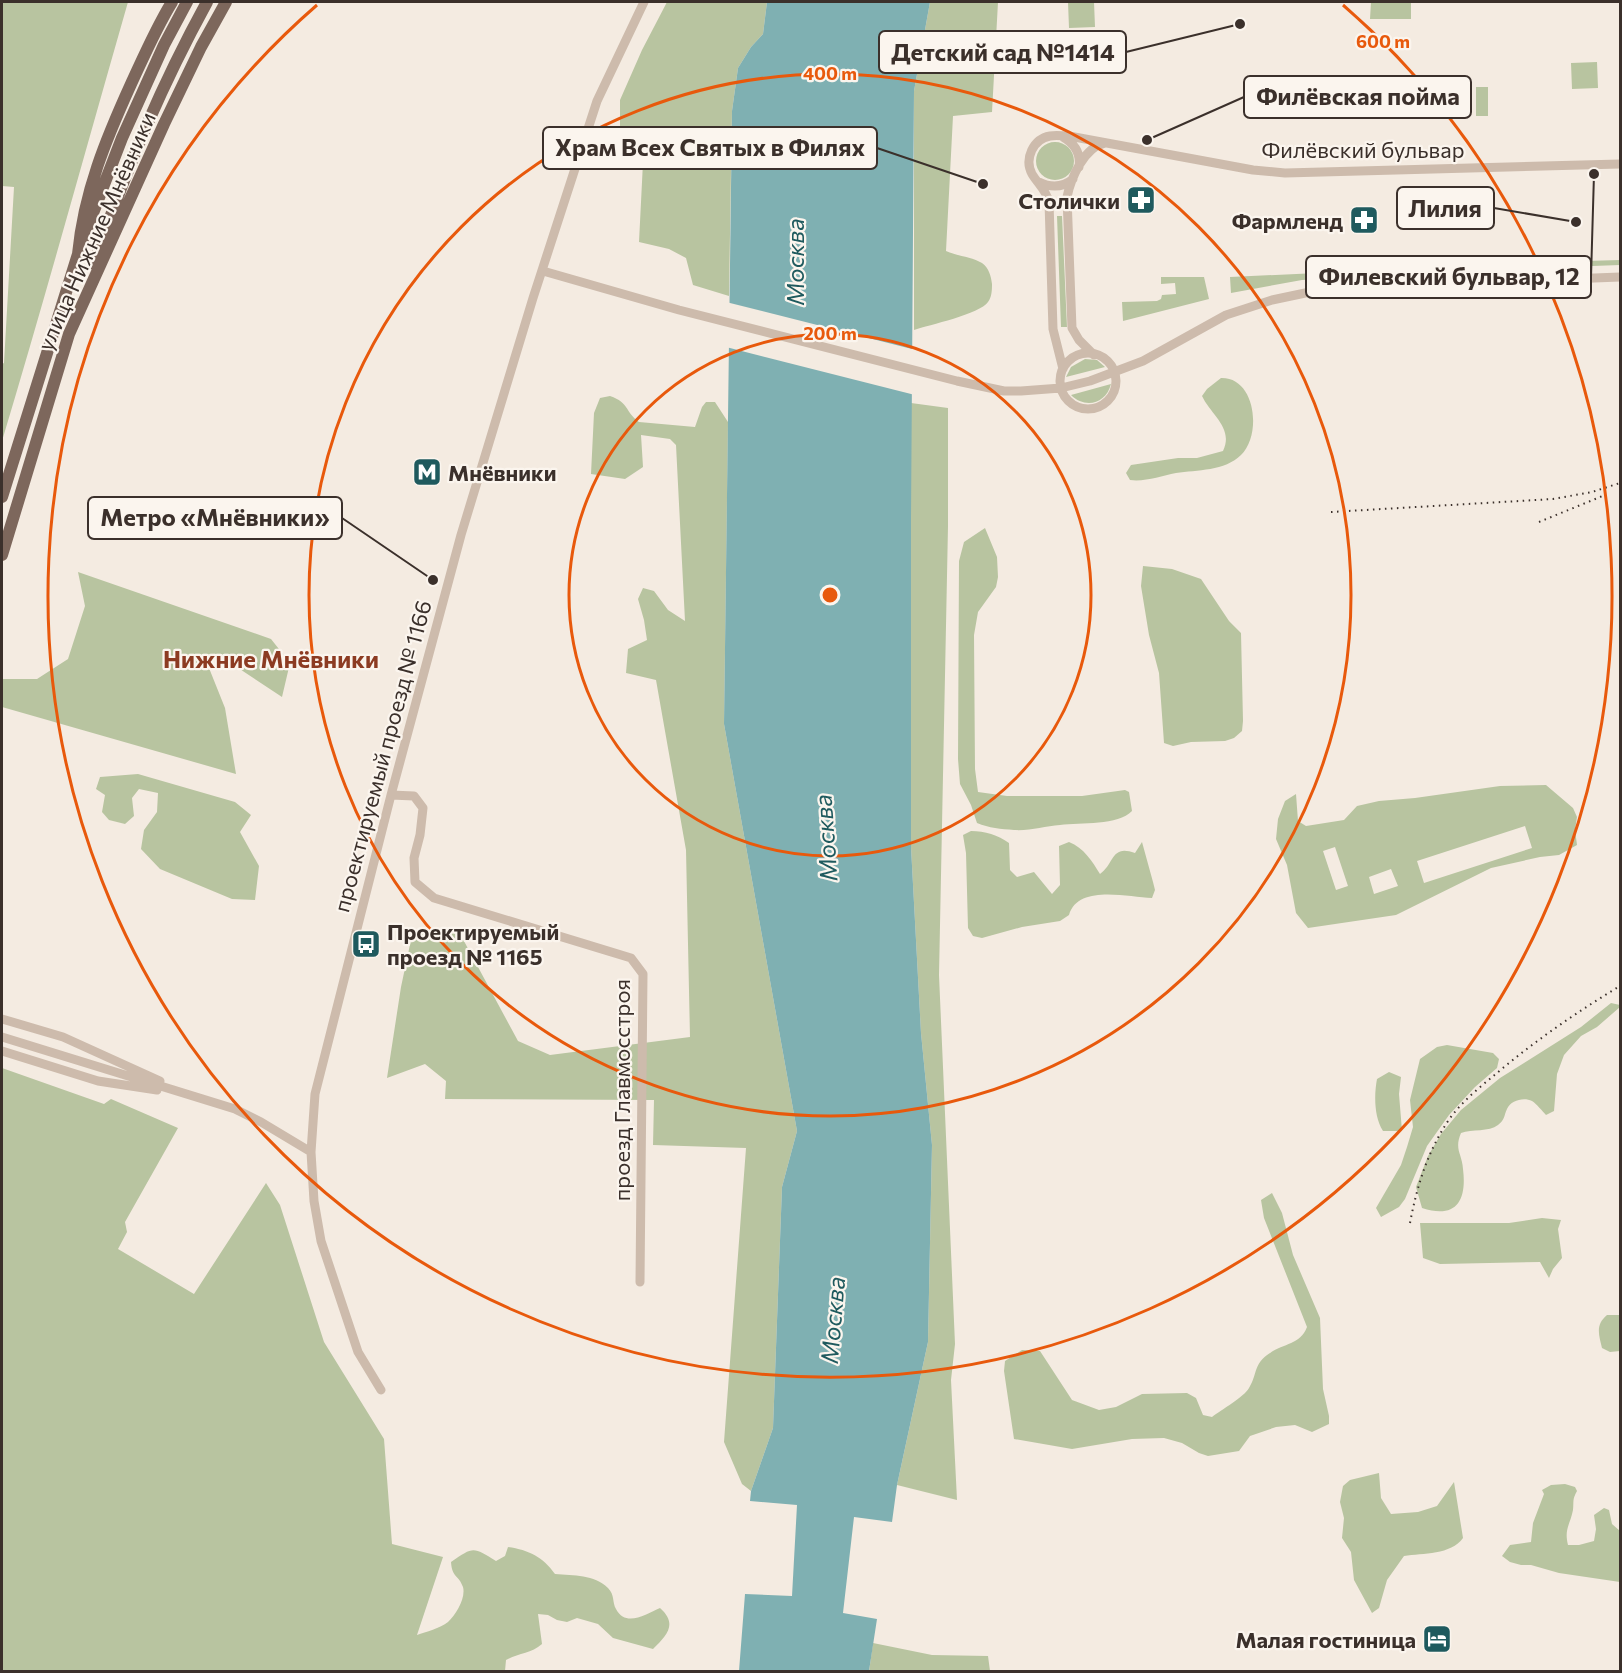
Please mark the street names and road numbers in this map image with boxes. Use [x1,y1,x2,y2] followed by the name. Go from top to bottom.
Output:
[31,108,161,354] street label: улица Нижние Мнёвники
[1261,136,1465,163] street label: Филёвский бульвар
[327,597,437,915] street label: проектируемый проезд № 1166
[608,979,635,1201] street label: проезд Главмосстроя

